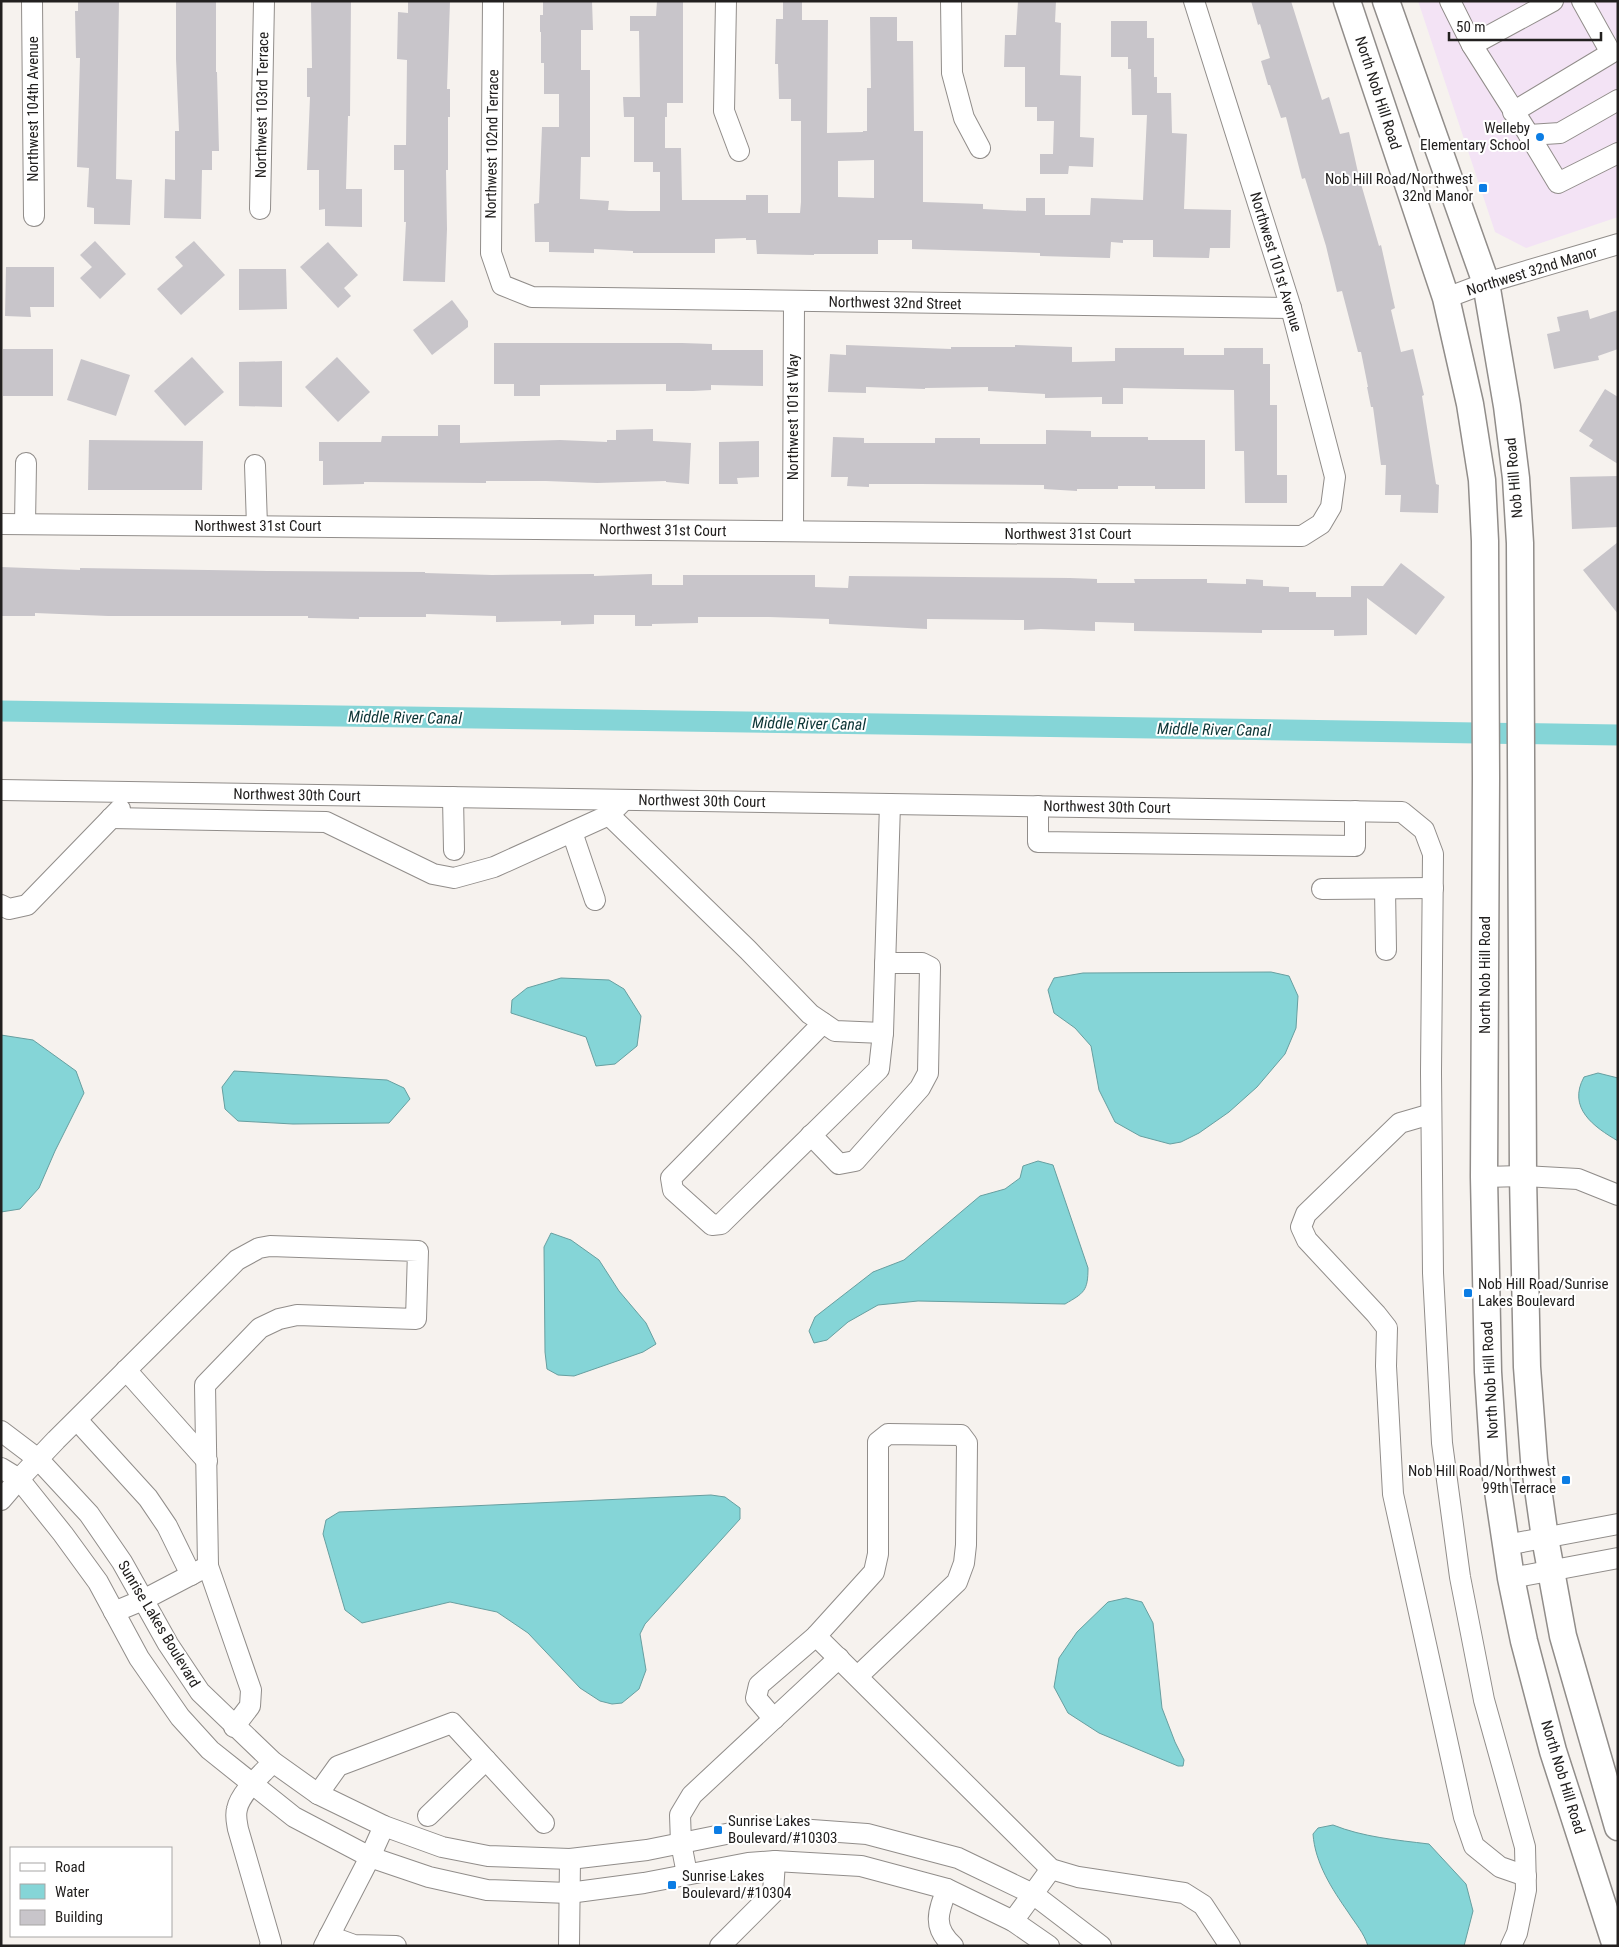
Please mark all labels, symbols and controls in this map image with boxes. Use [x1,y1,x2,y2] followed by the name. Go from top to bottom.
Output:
[1449,10,1602,42] scale bar
[1456,18,1486,36] text: 50 m
[252,32,272,178] street label: Northwest 103rd Terrace
[1351,34,1405,152] street label: North Nob Hill Road
[24,36,42,182] street label: Northwest 104th Avenue
[482,69,502,219] street label: Northwest 102nd Terrace
[1420,119,1530,154] place label: Welleby Elementary School
[1534,131,1546,143] marker: Welleby Elementary School
[1325,170,1473,205] place label: Nob Hill Road/Northwest 32nd Manor
[1477,182,1489,194] marker: Nob Hill Road/Northwest 32nd Manor
[1246,190,1306,334] street label: Northwest 101st Avenue
[1464,242,1600,299] street label: Northwest 32nd Manor
[828,293,962,313] street label: Northwest 32nd Street
[784,354,802,480] street label: Northwest 101st Way
[1502,437,1526,519] street label: Nob Hill Road
[194,517,322,535] street label: Northwest 31st Court
[599,520,727,540] street label: Northwest 31st Court
[1004,525,1132,543] street label: Northwest 31st Court
[348,707,463,728] water label: Middle River Canal
[752,713,867,734] water label: Middle River Canal
[1157,719,1272,740] water label: Middle River Canal
[233,785,361,805] street label: Northwest 30th Court
[638,791,766,811] street label: Northwest 30th Court
[1043,797,1171,817] street label: Northwest 30th Court
[1476,916,1494,1034] street label: North Nob Hill Road
[1478,1275,1609,1310] place label: Nob Hill Road/Sunrise Lakes Boulevard
[1462,1287,1474,1299] marker: Nob Hill Road/Sunrise Lakes Boulevard
[1478,1321,1502,1439] street label: North Nob Hill Road
[1408,1462,1556,1497] place label: Nob Hill Road/Northwest 99th Terrace
[1560,1474,1572,1486] marker: Nob Hill Road/Northwest 99th Terrace
[114,1557,204,1691] street label: Sunrise Lakes Boulevard
[1537,1718,1589,1836] street label: North Nob Hill Road
[728,1812,838,1847] place label: Sunrise Lakes Boulevard/#10303
[712,1824,724,1836] marker: Sunrise Lakes Boulevard/#10303
[10,1847,172,1937] legend
[55,1858,85,1876] text: Road
[682,1867,792,1902] place label: Sunrise Lakes Boulevard/#10304
[666,1879,678,1891] marker: Sunrise Lakes Boulevard/#10304
[55,1883,90,1901] text: Water
[55,1908,103,1926] text: Building

